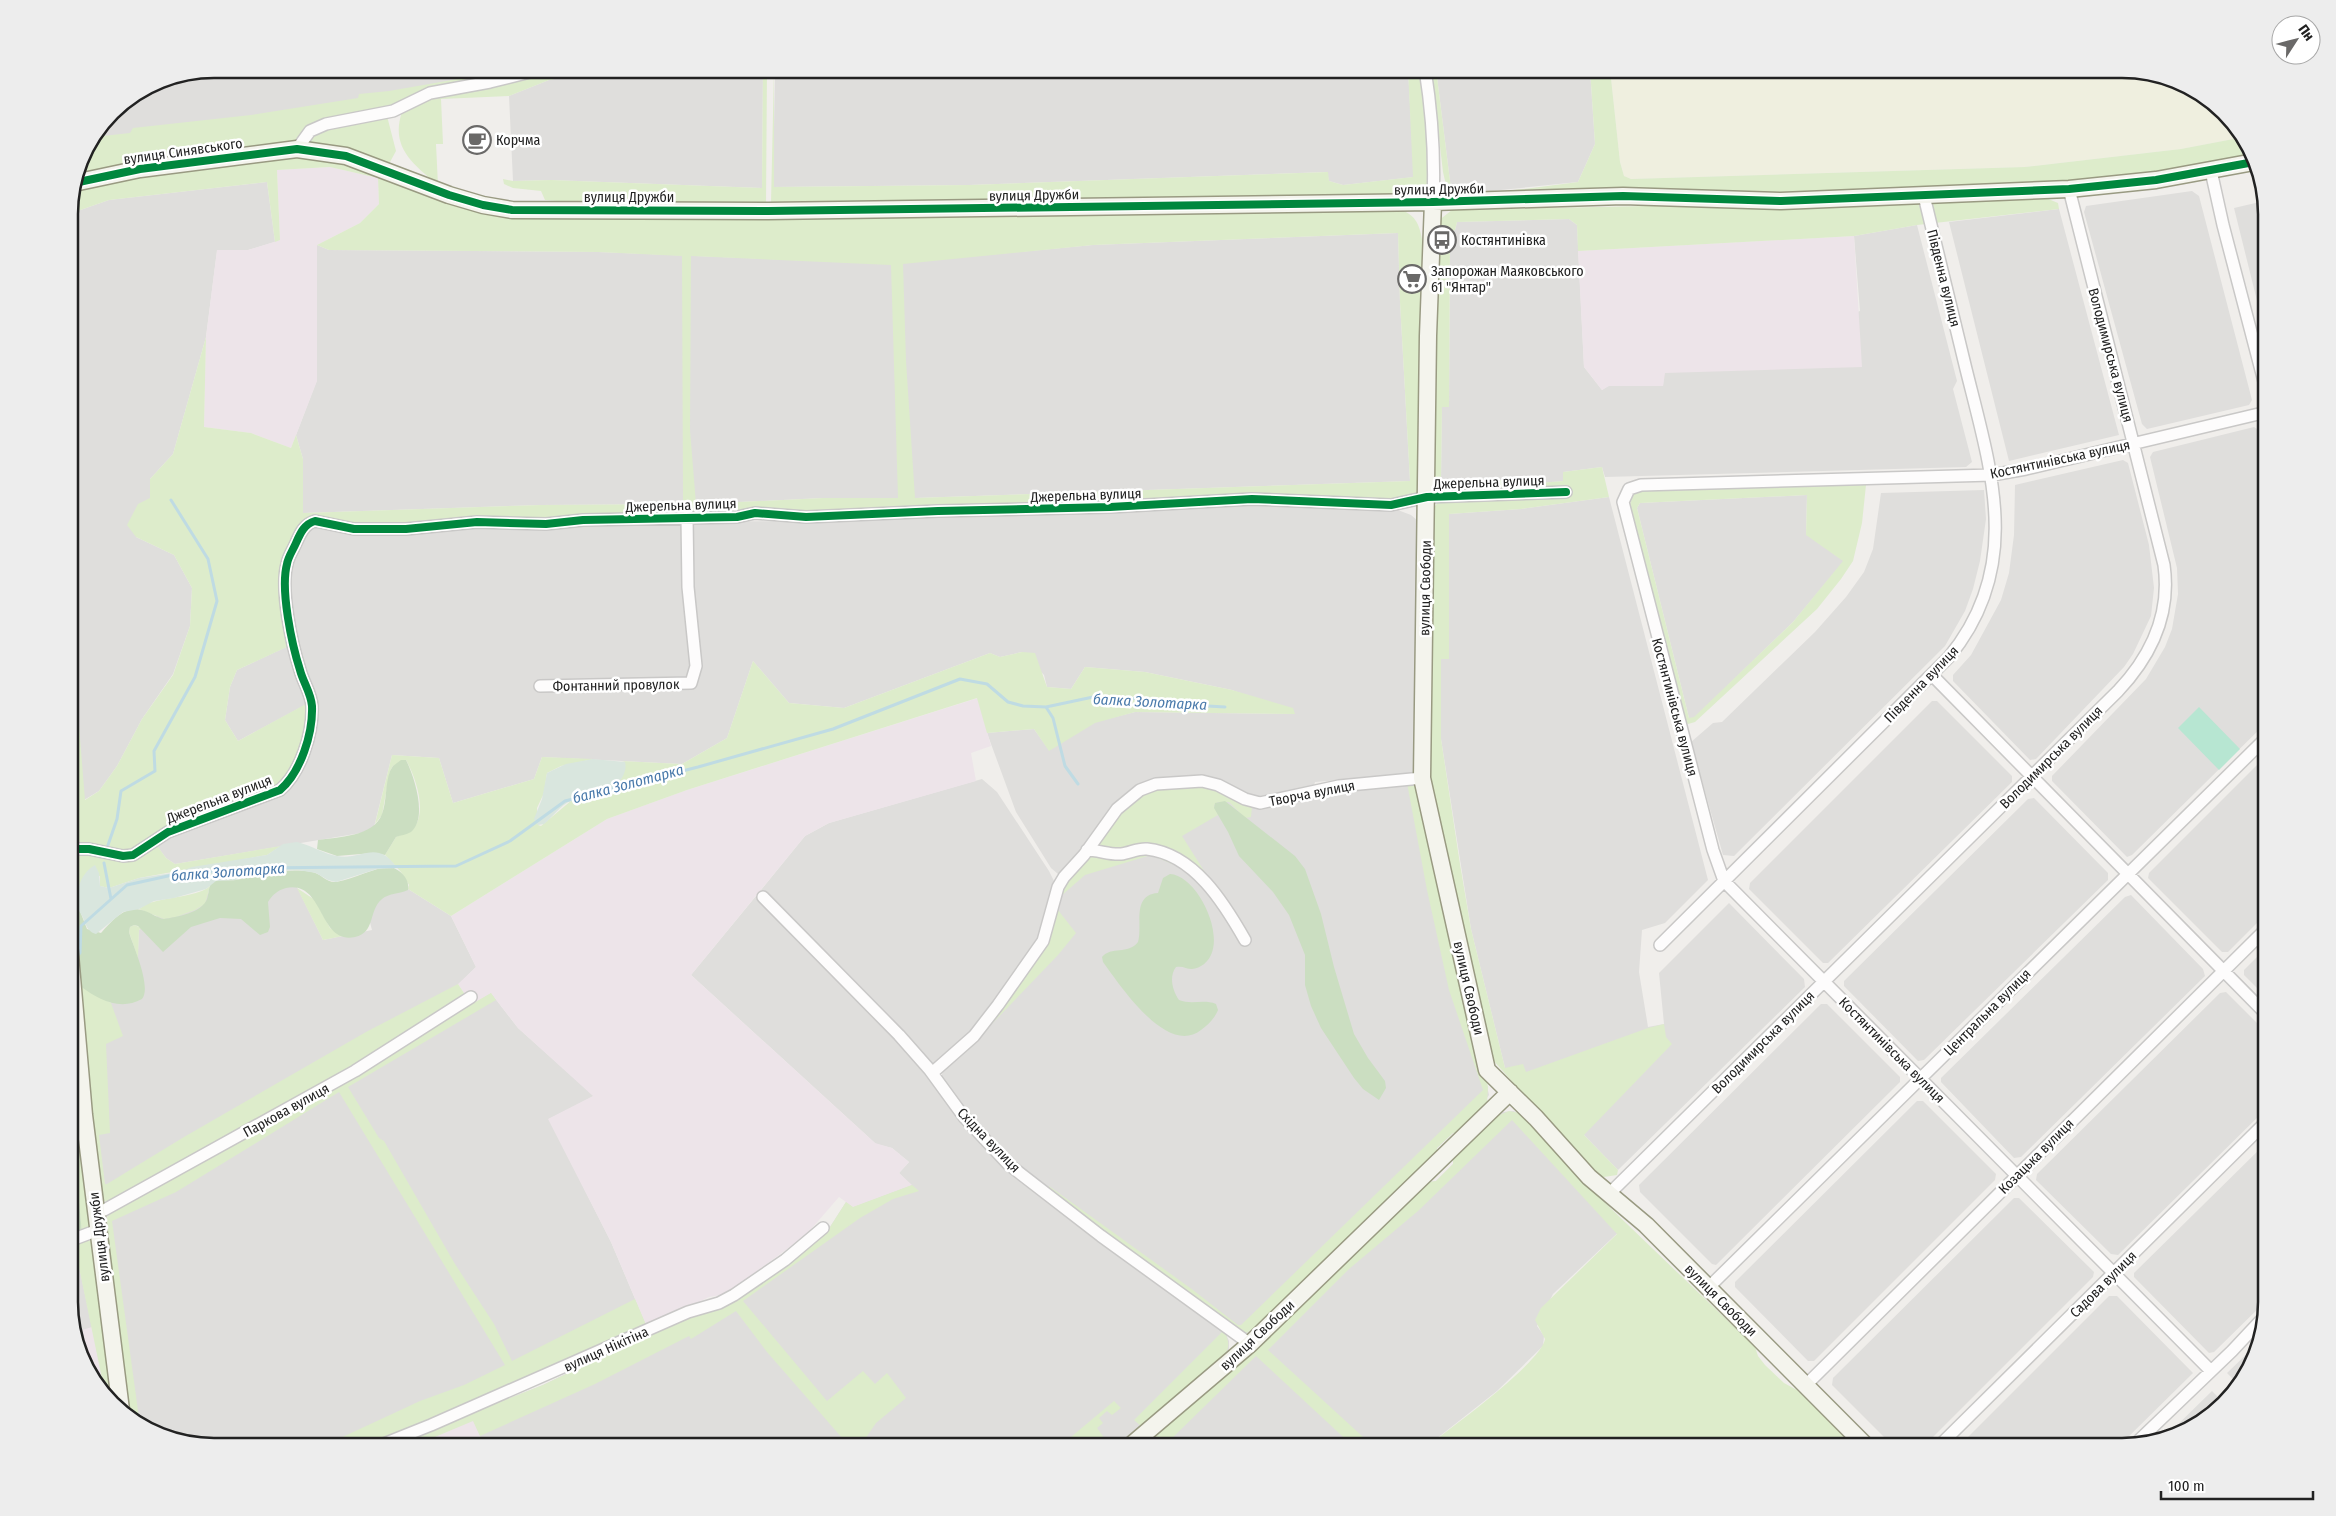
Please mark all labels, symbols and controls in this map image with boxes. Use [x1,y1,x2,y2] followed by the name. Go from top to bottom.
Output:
[2271,15,2321,65] north arrow
[2295,21,2318,44] text: Пн
[462,125,492,155] cafe icon: Корчма
[496,132,541,149] place label: Корчма
[123,135,244,168] street label: вулиця Синявського
[1394,180,1484,199] street label: вулиця Дружби
[989,186,1079,205] street label: вулиця Дружби
[584,189,674,206] street label: вулиця Дружби
[1427,225,1457,255] bus stop icon: Костянтинівка
[1923,228,1964,329] street label: Південна вулиця
[1461,232,1546,249] place label: Костянтинівка
[1431,263,1584,296] place label: Запорожан Маяковського 61 "Янтар"
[1397,264,1427,294] supermarket icon: Запорожан Маяковського 61 "Янтар"
[2084,286,2137,424] street label: Володимирська вулиця
[1989,436,2132,483] street label: Костянтинівська вулиця
[1432,472,1545,493] street label: Джерельна вулиця
[1029,485,1142,506] street label: Джерельна вулиця
[624,495,737,516] street label: Джерельна вулиця
[1416,540,1435,636] street label: вулиця Свободи
[1648,636,1701,778] street label: Костянтинівська вулиця
[1881,643,1962,726] street label: Південна вулиця
[552,676,680,695] street label: Фонтанний провулок
[1093,690,1208,714] water label: балка Золотарка
[1996,702,2106,812] street label: Володимирська вулиця
[571,760,686,807] water label: балка Золотарка
[163,772,274,828] street label: Джерельна вулиця
[1268,777,1356,810] street label: Творча вулиця
[170,859,286,885] water label: балка Золотарка
[1449,940,1488,1037] street label: вулиця Свободи
[1940,965,2034,1059] street label: Центральна вулиця
[1708,987,1818,1097] street label: Володимирська вулиця
[1835,994,1948,1107] street label: Костянтинівська вулиця
[240,1080,332,1141] street label: Паркова вулиця
[954,1104,1024,1176] street label: Східна вулиця
[1995,1115,2078,1198] street label: Козацька вулиця
[86,1191,113,1283] street label: вулиця Дружби
[2066,1247,2140,1321] street label: Садова вулиця
[1681,1261,1760,1340] street label: вулиця Свободи
[1217,1297,1298,1374] street label: вулиця Свободи
[561,1323,651,1376] street label: вулиця Нікітіна
[2161,1468,2314,1500] scale bar
[2168,1477,2205,1495] text: 100 m

